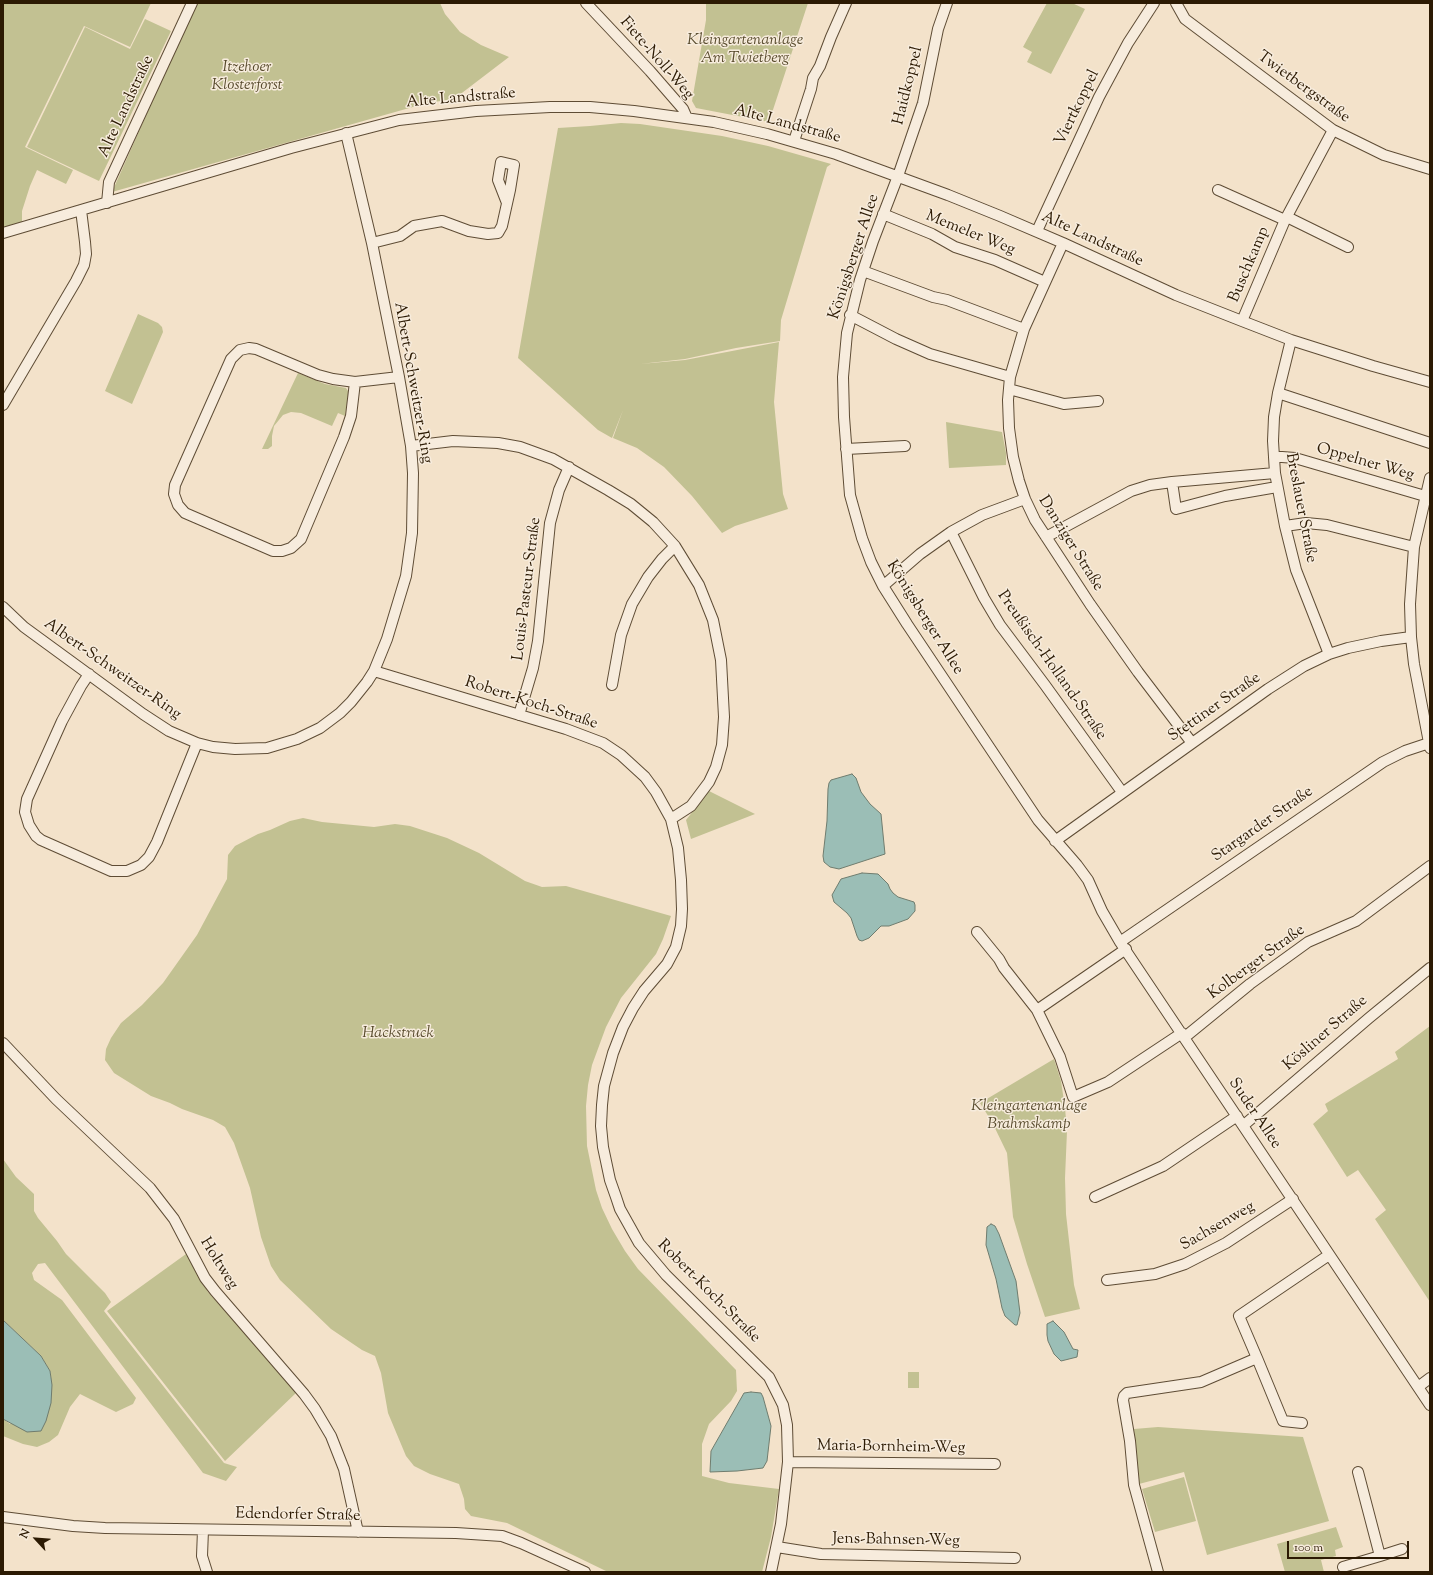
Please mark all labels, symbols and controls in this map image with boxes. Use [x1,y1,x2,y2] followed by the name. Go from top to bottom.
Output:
[615,14,697,104] street label: Fiete-Noll-Weg
[687,31,803,69] park label: Kleingartenanlage Am Twietberg
[890,45,928,127] street label: Haidkoppel
[1253,48,1353,128] street label: Twietbergstraße
[95,53,159,161] street label: Alte Landstraße
[211,58,283,96] park label: Itzehoer Klosterforst
[1051,67,1105,149] street label: Viertkoppel
[405,85,517,113] street label: Alte Landstraße
[731,101,843,149] street label: Alte Landstraße
[826,192,884,322] street label: Königsberger Allee
[922,207,1018,261] street label: Memeler Weg
[1038,208,1146,272] street label: Alte Landstraße
[1225,224,1275,306] street label: Buschkamp
[388,301,436,465] street label: Albert-Schweitzer-Ring
[1314,440,1416,486] street label: Oppelner Weg
[1280,451,1320,565] street label: Breslauer Straße
[1033,493,1107,595] street label: Danziger Straße
[510,516,546,662] street label: Louis-Pasteur-Straße
[881,557,967,679] street label: Königsberger Allee
[992,588,1110,744] street label: Preußisch-Holland-Straße
[39,615,185,725] street label: Albert-Schweitzer-Ring
[1165,669,1265,747] street label: Stettiner Straße
[462,673,600,735] street label: Robert-Koch-Straße
[1209,783,1317,867] street label: Stargarder Straße
[1205,921,1309,1005] street label: Kolberger Straße
[1280,992,1372,1076] street label: Kösliner Straße
[362,1024,434,1044] park label: Hackstruck
[1223,1075,1285,1153] street label: Suder Allee
[971,1097,1087,1135] park label: Kleingartenanlage Brahmskamp
[1177,1198,1259,1256] street label: Sachsenweg
[195,1234,241,1294] street label: Holtweg
[652,1236,764,1348] street label: Robert-Koch-Straße
[817,1437,965,1459] street label: Maria-Bornheim-Weg
[235,1505,361,1527] street label: Edendorfer Straße
[16,1519,56,1559] north arrow
[16,1526,34,1541] text: N
[832,1530,960,1552] street label: Jens-Bahnsen-Weg
[1289,1533,1411,1559] scale bar
[1294,1539,1323,1557] text: 100 m

